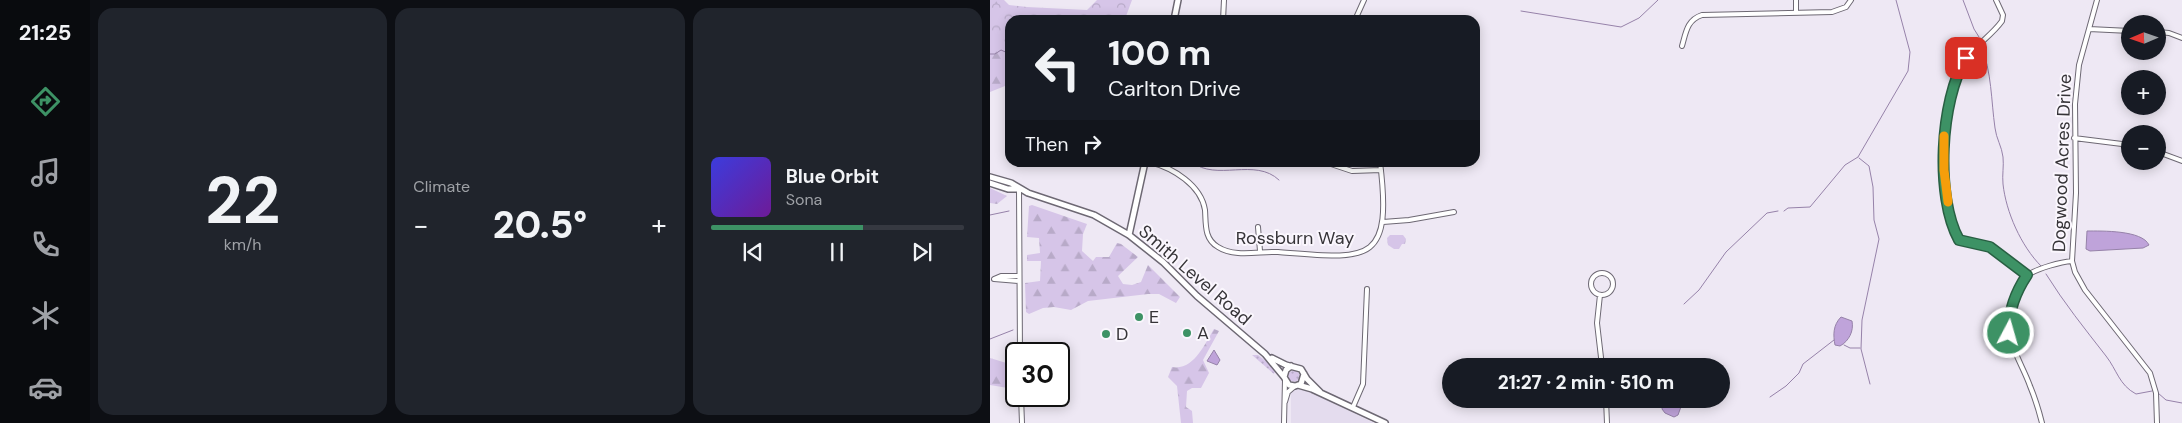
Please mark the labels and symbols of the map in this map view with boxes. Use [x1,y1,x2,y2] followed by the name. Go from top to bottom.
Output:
[2121,15,2166,60] north arrow
[1945,37,1987,79] pin
[2047,73,2077,253] street label: Dogwood Acres Drive
[1134,219,1256,331] street label: Smith Level Road
[1236,226,1354,250] street label: Rossburn Way
[1149,305,1159,329] place label: E
[1982,306,2034,358] position arrow
[1133,311,1145,323] marker: E
[1197,321,1209,345] place label: A
[1116,322,1128,346] place label: D
[1181,327,1193,339] marker: A
[1100,328,1112,340] marker: D
[1005,342,1070,407] speed limit sign: 30

